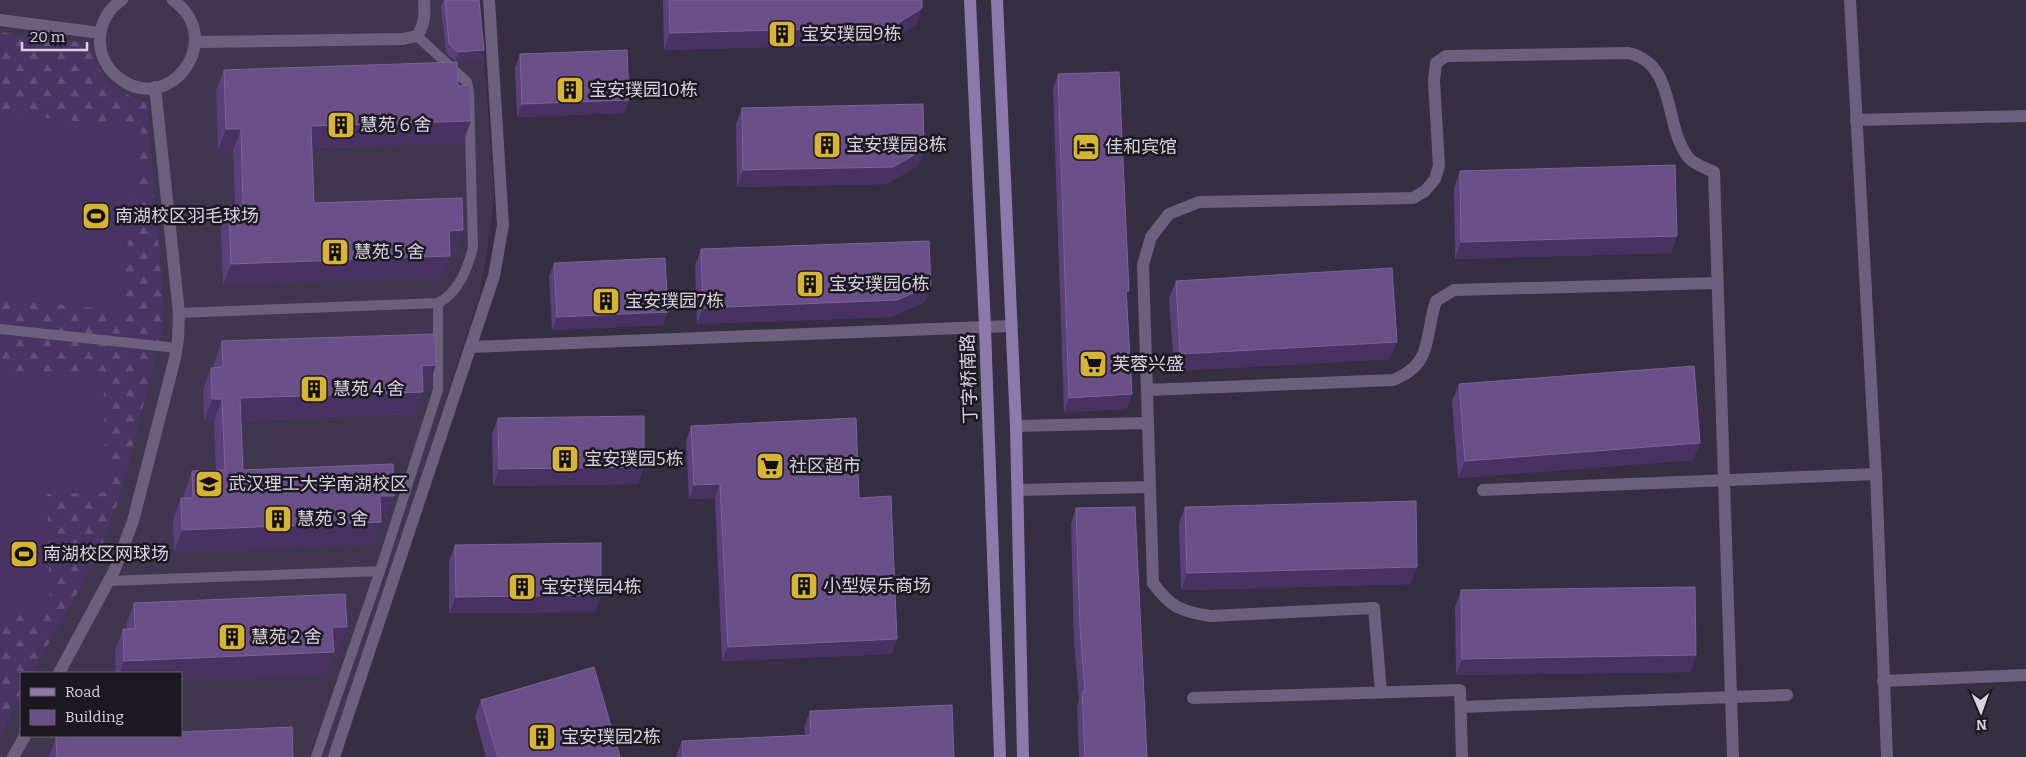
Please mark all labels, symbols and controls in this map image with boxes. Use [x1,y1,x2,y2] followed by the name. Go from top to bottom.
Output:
[767,19,797,49] building icon: 宝安璞园9栋
[22,20,88,52] scale bar
[801,23,902,45] place label: 宝安璞园9栋
[30,28,66,46] text: 20 m
[555,75,585,105] building icon: 宝安璞园10栋
[589,79,698,101] place label: 宝安璞园10栋
[326,110,356,140] building icon: 慧苑 6 舍
[360,114,432,136] place label: 慧苑 6 舍
[812,130,842,160] building icon: 宝安璞园8栋
[1071,132,1101,162] hotel icon: 佳和宾馆
[846,134,947,156] place label: 宝安璞园8栋
[1105,136,1177,158] place label: 佳和宾馆
[81,201,111,231] sports icon: 南湖校区羽毛球场
[115,205,259,227] place label: 南湖校区羽毛球场
[320,237,350,267] building icon: 慧苑 5 舍
[354,241,425,263] place label: 慧苑 5 舍
[795,269,825,299] building icon: 宝安璞园6栋
[829,273,930,295] place label: 宝安璞园6栋
[591,286,621,316] building icon: 宝安璞园7栋
[625,290,724,312] place label: 宝安璞园7栋
[956,334,982,424] street label: 丁字桥南路
[1078,349,1108,379] supermarket icon: 芙蓉兴盛
[1112,353,1184,375] place label: 芙蓉兴盛
[299,374,329,404] building icon: 慧苑 4 舍
[333,378,405,400] place label: 慧苑 4 舍
[550,444,580,474] building icon: 宝安璞园5栋
[584,448,684,470] place label: 宝安璞园5栋
[755,451,785,481] supermarket icon: 社区超市
[789,455,861,477] place label: 社区超市
[194,469,224,499] school or university icon: 武汉理工大学南湖校区
[228,473,408,495] place label: 武汉理工大学南湖校区
[263,504,293,534] building icon: 慧苑 3 舍
[297,508,368,530] place label: 慧苑 3 舍
[9,539,39,569] sports icon: 南湖校区网球场
[43,543,169,565] place label: 南湖校区网球场
[789,571,819,601] building icon: 小型娱乐商场
[507,572,537,602] building icon: 宝安璞园4栋
[823,575,931,597] place label: 小型娱乐商场
[541,576,642,598] place label: 宝安璞园4栋
[217,622,247,652] building icon: 慧苑 2 舍
[251,626,322,648] place label: 慧苑 2 舍
[20,672,182,737] legend
[65,683,100,701] text: Road
[1956,687,2006,737] north arrow
[65,708,124,726] text: Building
[1976,716,1987,733] text: N
[527,722,557,752] building icon: 宝安璞园2栋
[561,726,661,748] place label: 宝安璞园2栋

